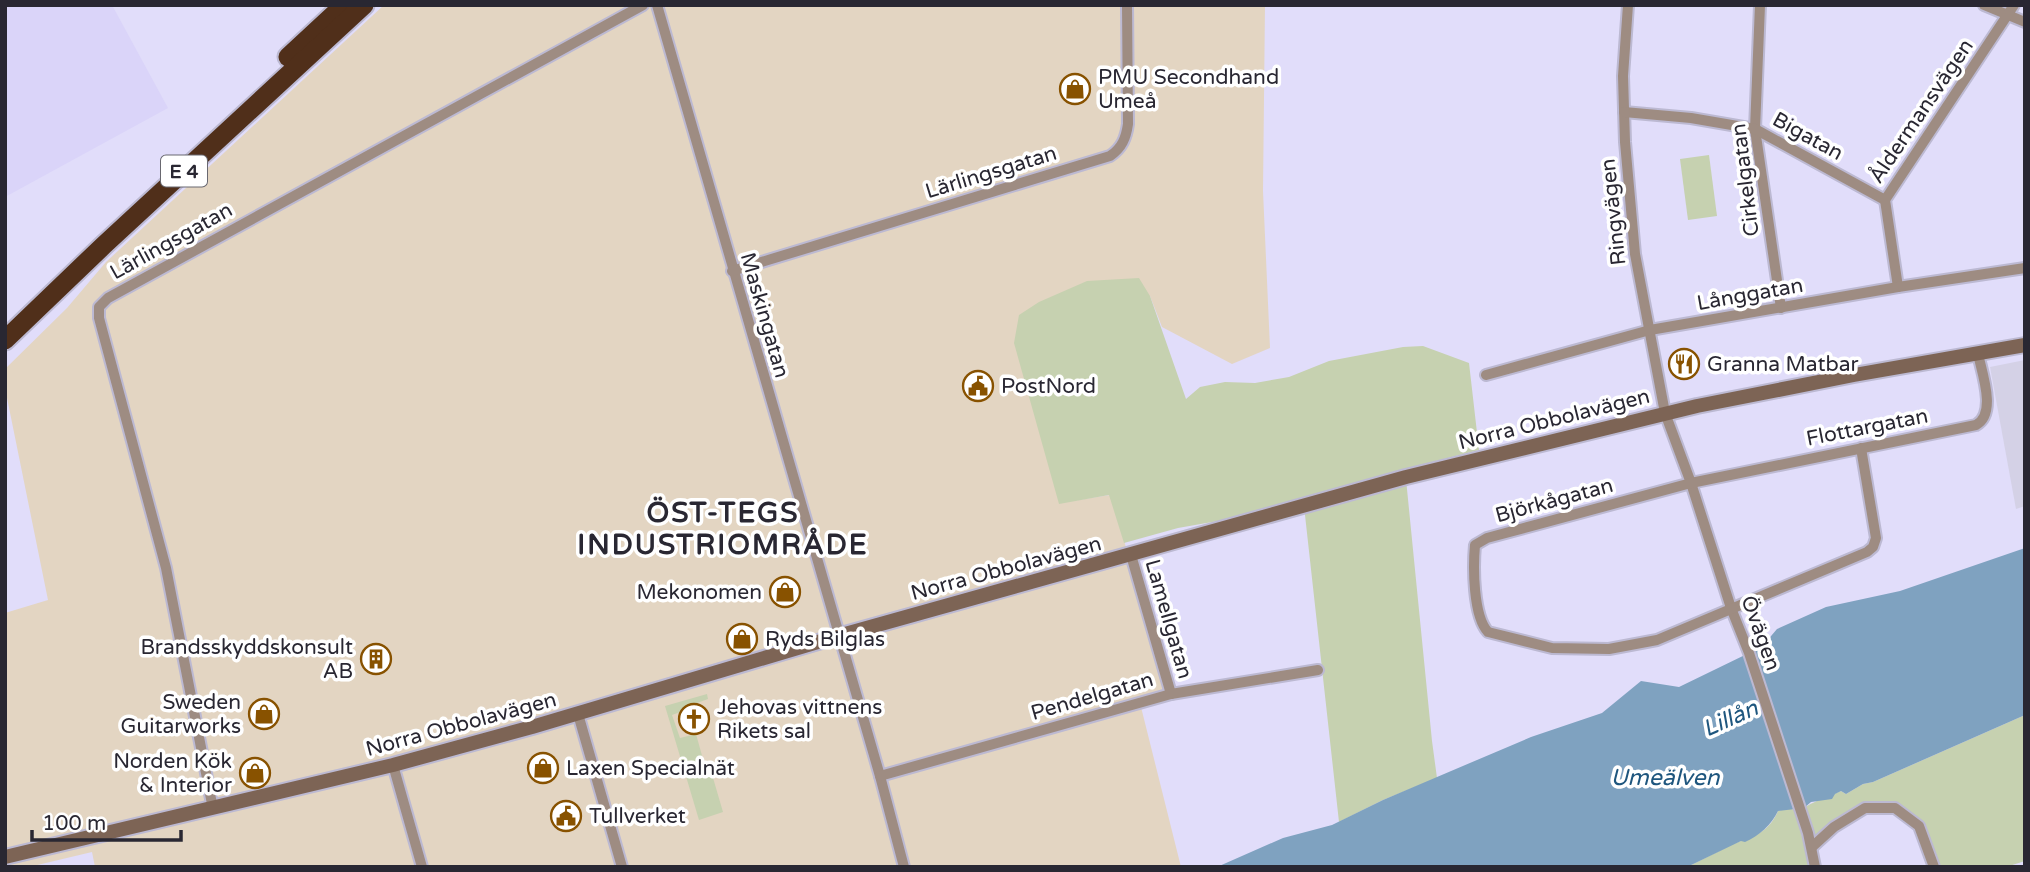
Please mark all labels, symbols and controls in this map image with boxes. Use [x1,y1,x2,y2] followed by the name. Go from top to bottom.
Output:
[1864,34,1979,188] street label: Åldermansvägen
[1098,65,1279,114] place label: PMU Secondhand Umeå
[1058,72,1092,106] shop icon: PMU Secondhand Umeå
[1768,107,1848,166] street label: Bigatan
[1726,122,1765,238] street label: Cirkelgatan
[922,141,1060,204] street label: Lärlingsgatan
[161,155,207,186] road number: E 4
[1595,157,1632,266] street label: Ringvägen
[106,198,237,285] street label: Lärlingsgatan
[735,250,794,381] street label: Maskingatan
[1695,273,1805,316] street label: Långgatan
[1667,347,1701,381] restaurant icon: Granna Matbar
[1707,352,1859,377] place label: Granna Matbar
[961,369,995,403] public building icon: PostNord
[1001,374,1096,399] place label: PostNord
[1456,384,1652,455] street label: Norra Obbolavägen
[1804,403,1930,452] street label: Flottargatan
[1492,473,1616,528] street label: Björkågatan
[577,496,869,562] district label: ÖST-TEGS INDUSTRIOMRÅDE
[908,531,1104,606] street label: Norra Obbolavägen
[1140,557,1197,682] street label: Lamellgatan
[768,575,802,609] shop icon: Mekonomen
[637,580,762,605] place label: Mekonomen
[1735,592,1786,674] street label: Övägen
[725,622,759,656] shop icon: Ryds Bilglas
[765,627,885,652] place label: Ryds Bilglas
[140,635,353,684] place label: Brandsskyddskonsult AB
[359,642,393,676] building icon: Brandsskyddskonsult AB
[1028,667,1156,726] street label: Pendelgatan
[363,687,559,762] street label: Norra Obbolavägen
[121,690,241,739] place label: Sweden Guitarworks
[1699,694,1763,743] water label: Lillån
[717,695,882,744] place label: Jehovas vittnens Rikets sal
[247,697,281,731] shop icon: Sweden Guitarworks
[677,702,711,736] church icon: Jehovas vittnens Rikets sal
[113,749,232,798] place label: Norden Kök & Interior
[526,751,560,785] shop icon: Laxen Specialnät
[238,756,272,790] shop icon: Norden Kök & Interior
[566,756,735,781] place label: Laxen Specialnät
[1611,764,1720,792] water label: Umeälven
[32,798,180,842] scale bar
[549,799,583,833] public building icon: Tullverket
[589,804,686,829] place label: Tullverket
[42,811,106,836] text: 100 m

